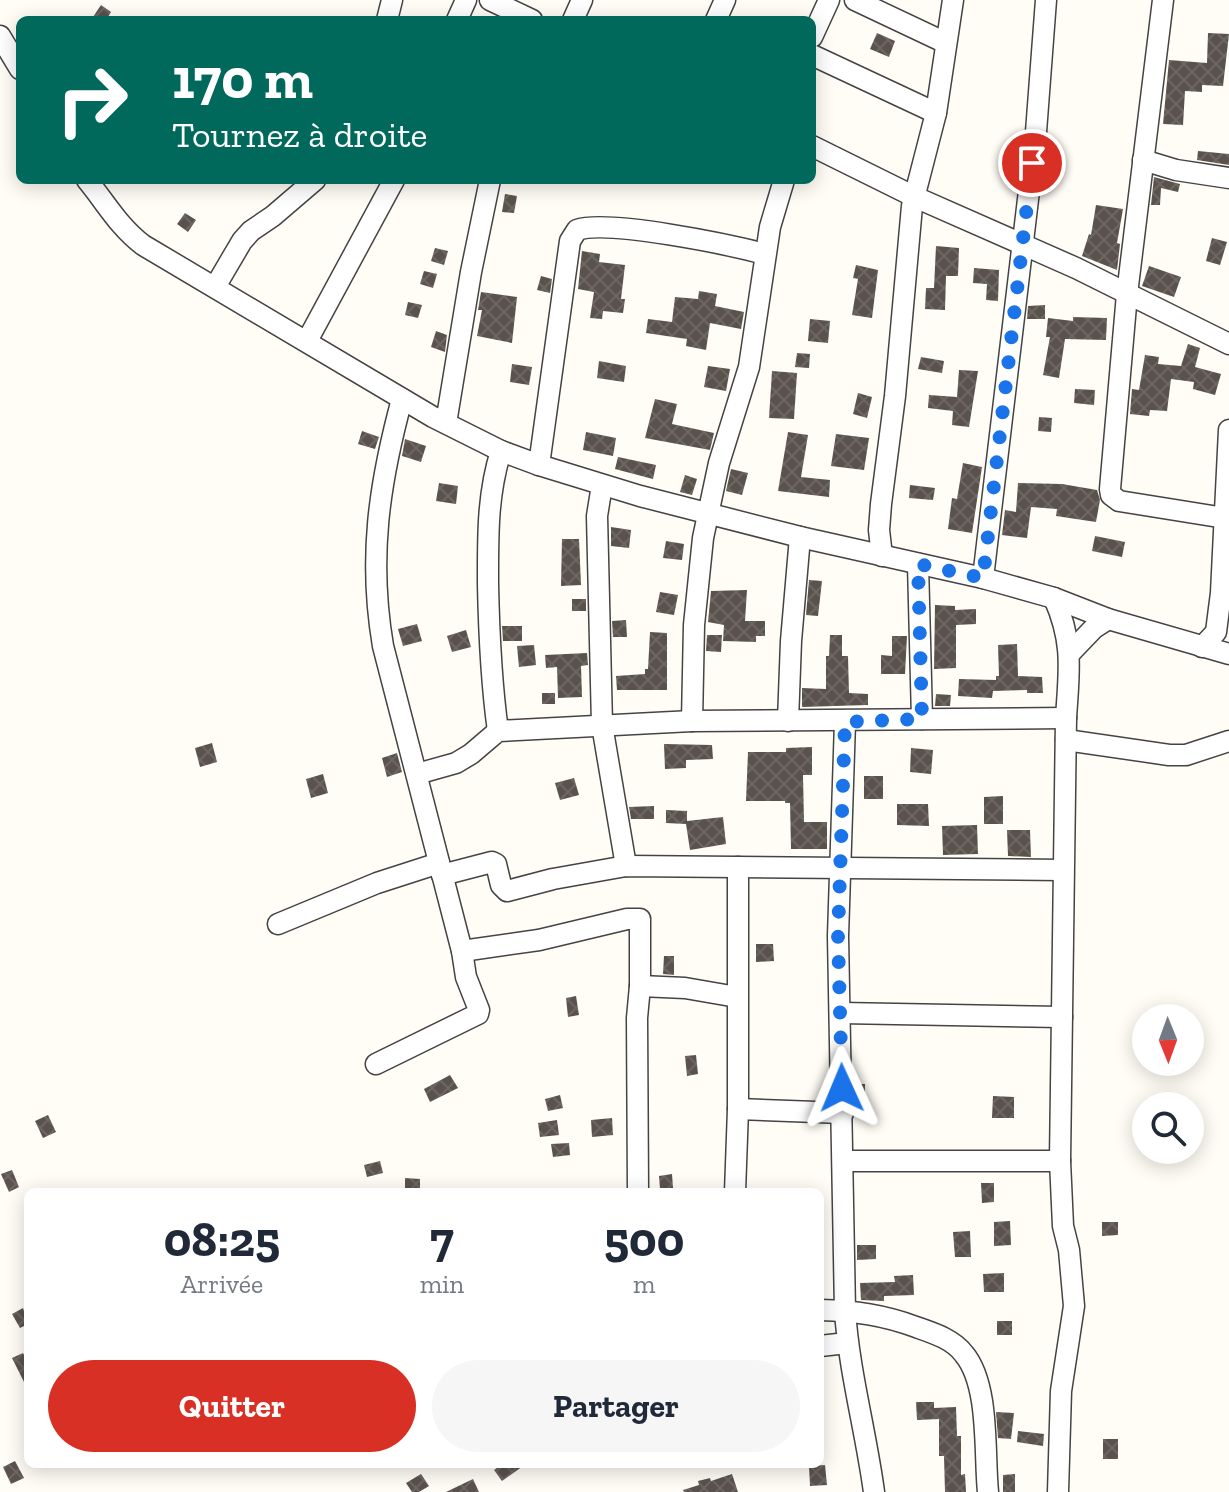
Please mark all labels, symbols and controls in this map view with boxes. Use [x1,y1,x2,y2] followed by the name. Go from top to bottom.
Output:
[172,45,313,112] text: 170 m
[40,48,144,152] icon: right
[172,113,428,156] text: Tournez à droite
[998,129,1066,197] pin
[1010,141,1054,185] icon: arrive
[1132,1004,1204,1076] north arrow
[1132,1004,1204,1164] map controls
[800,1046,884,1130] position arrow
[1132,1092,1204,1164] button: search
[164,1211,280,1268] text: 08:25
[430,1211,454,1268] text: 7
[604,1211,684,1268] text: 500
[180,1268,263,1300] text: Arrivée
[420,1268,464,1300] text: min
[633,1268,655,1300] text: m
[48,1360,416,1452] button: Quitter
[432,1360,800,1452] button: Partager

